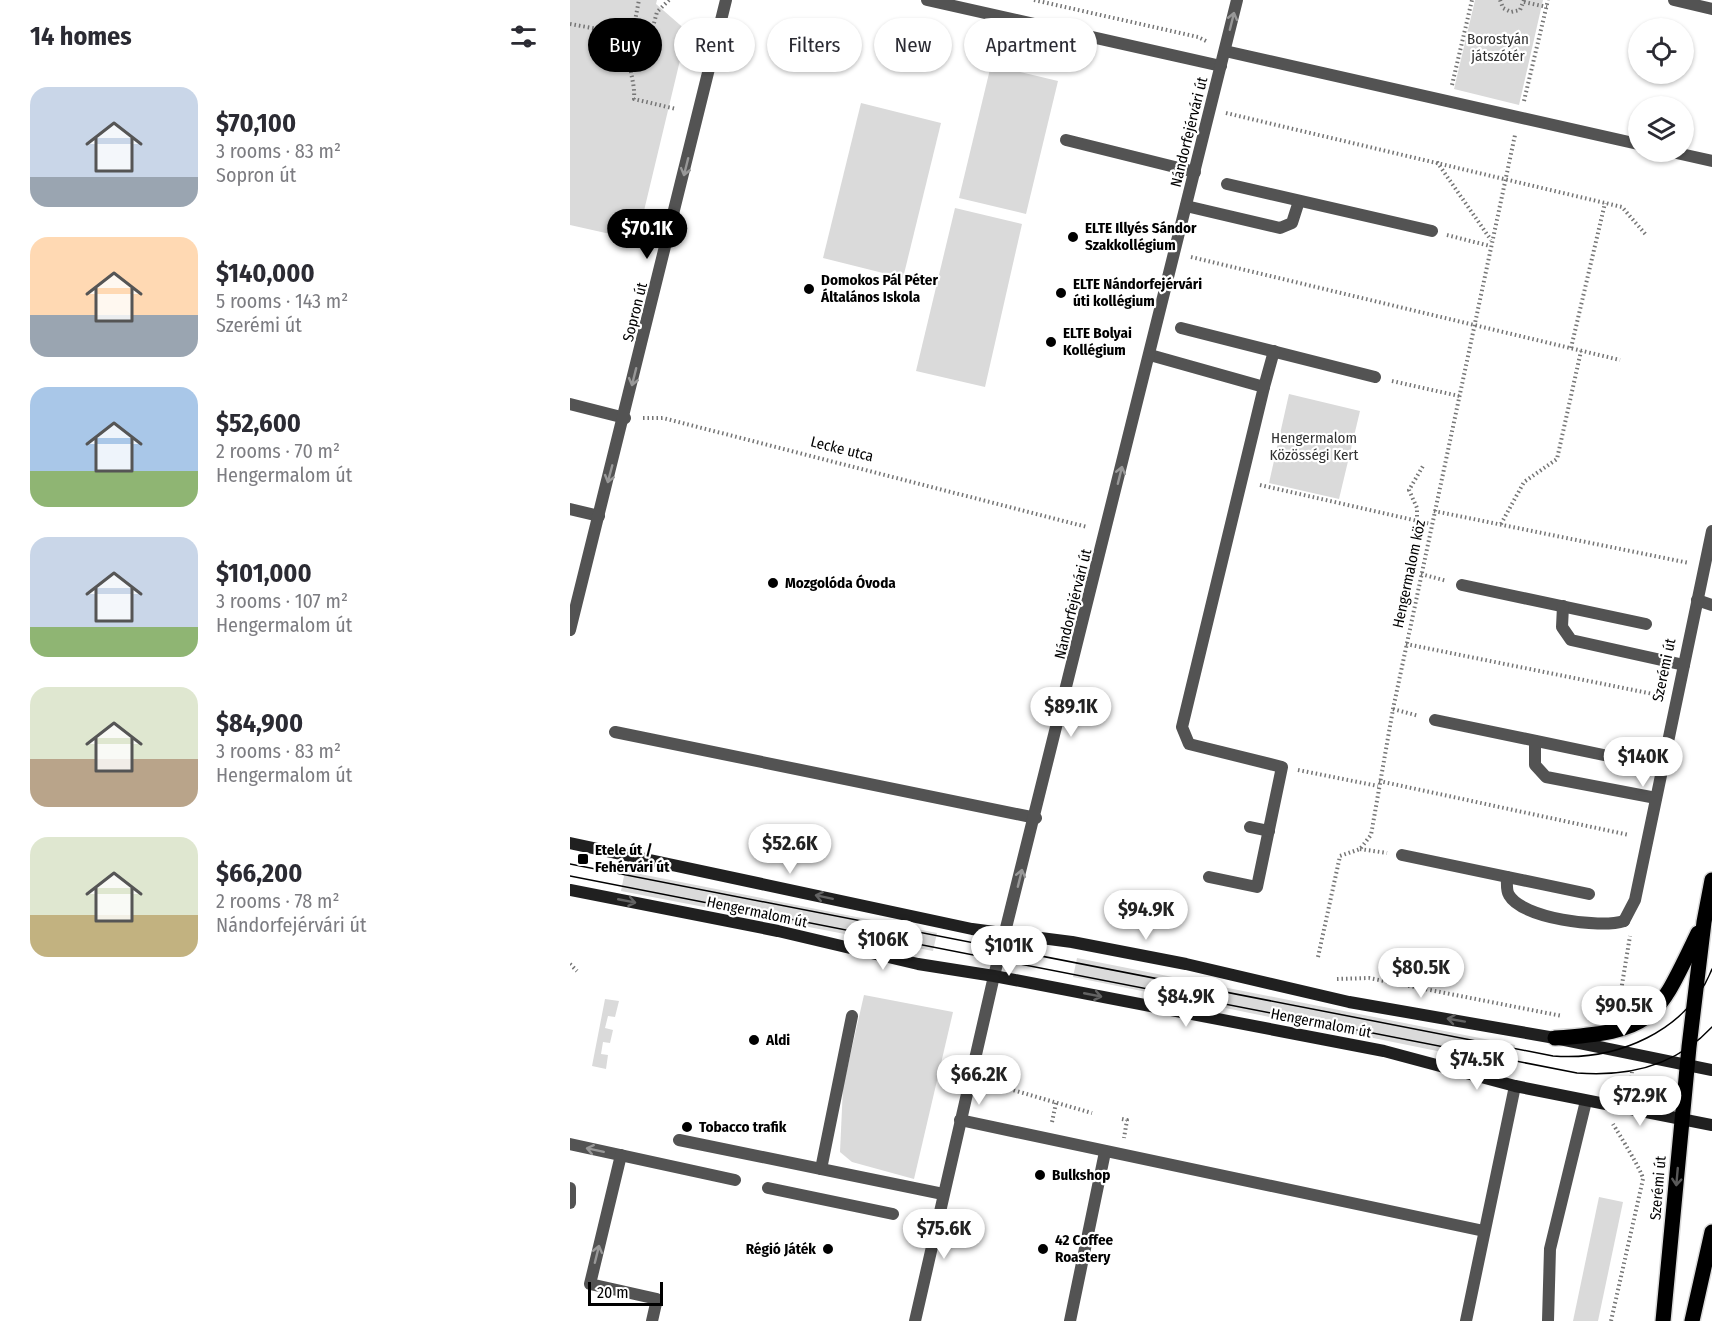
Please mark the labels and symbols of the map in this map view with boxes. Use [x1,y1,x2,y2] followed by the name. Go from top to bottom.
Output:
[1226,12,1238,31] one-way arrow
[1467,30,1529,65] park label: Borostyán játszótér
[1167,75,1211,189] street label: Nándorfejérvári út
[679,157,691,176] one-way arrow
[598,209,696,260] pin: $70.1K
[1085,219,1197,254] place label: ELTE Illyés Sándor Szakkollégium
[1066,230,1080,244] marker: ELTE Illyés Sándor Szakkollégium
[820,271,938,306] place label: Domokos Pál Péter Általános Iskola
[1073,275,1202,310] place label: ELTE Nándorfejérvári úti kollégium
[619,281,651,343] street label: Sopron út
[802,282,816,296] marker: Domokos Pál Péter Általános Iskola
[1054,286,1068,300] marker: ELTE Nándorfejérvári úti kollégium
[1063,324,1132,359] place label: ELTE Bolyai Kollégium
[1044,335,1058,349] marker: ELTE Bolyai Kollégium
[628,367,640,386] one-way arrow
[1270,429,1359,464] park label: Hengermalom Közösségi Kert
[809,433,875,465] street label: Lecke utca
[603,464,615,483] one-way arrow
[1114,466,1126,485] one-way arrow
[1389,518,1429,630] street label: Hengermalom köz
[1051,547,1095,661] street label: Nándorfejérvári út
[785,574,896,592] place label: Mozgolóda Óvoda
[766,576,780,590] marker: Mozgolóda Óvoda
[1649,637,1680,703] street label: Szerémi út
[1022,687,1120,738] pin: $89.1K
[1601,737,1685,788] pin: $140K
[741,824,839,875] pin: $52.6K
[595,841,670,876] place label: Etele út / Fehérvári út
[576,852,590,866] marker: Etele út / Fehérvári út
[1015,869,1027,888] one-way arrow
[1097,890,1195,941] pin: $94.9K
[814,891,833,903] one-way arrow
[705,893,809,931] street label: Hengermalom út
[617,896,637,907] one-way arrow
[841,920,925,971] pin: $106K
[967,926,1051,977] pin: $101K
[1372,948,1470,999] pin: $80.5K
[1137,977,1235,1028] pin: $84.9K
[1575,986,1673,1037] pin: $90.5K
[1083,990,1102,1001] one-way arrow
[1269,1004,1373,1042] street label: Hengermalom út
[1447,1014,1467,1025] one-way arrow
[765,1031,790,1049] place label: Aldi
[747,1033,761,1047] marker: Aldi
[1428,1040,1526,1091] pin: $74.5K
[930,1055,1028,1106] pin: $66.2K
[1591,1076,1689,1127] pin: $72.9K
[699,1118,787,1136] place label: Tobacco trafik
[680,1120,694,1134] marker: Tobacco trafik
[586,1144,606,1155] one-way arrow
[1646,1155,1670,1221] street label: Szerémi út
[1052,1166,1110,1184] place label: Bulkshop
[1671,1167,1682,1187] one-way arrow
[1033,1168,1047,1182] marker: Bulkshop
[895,1209,993,1260] pin: $75.6K
[1055,1231,1114,1266] place label: 42 Coffee Roastery
[746,1240,816,1258] place label: Régió Játék
[821,1242,835,1256] marker: Régió Játék
[1036,1242,1050,1256] marker: 42 Coffee Roastery
[591,1245,603,1264] one-way arrow
[588,1279,663,1306] scale bar

